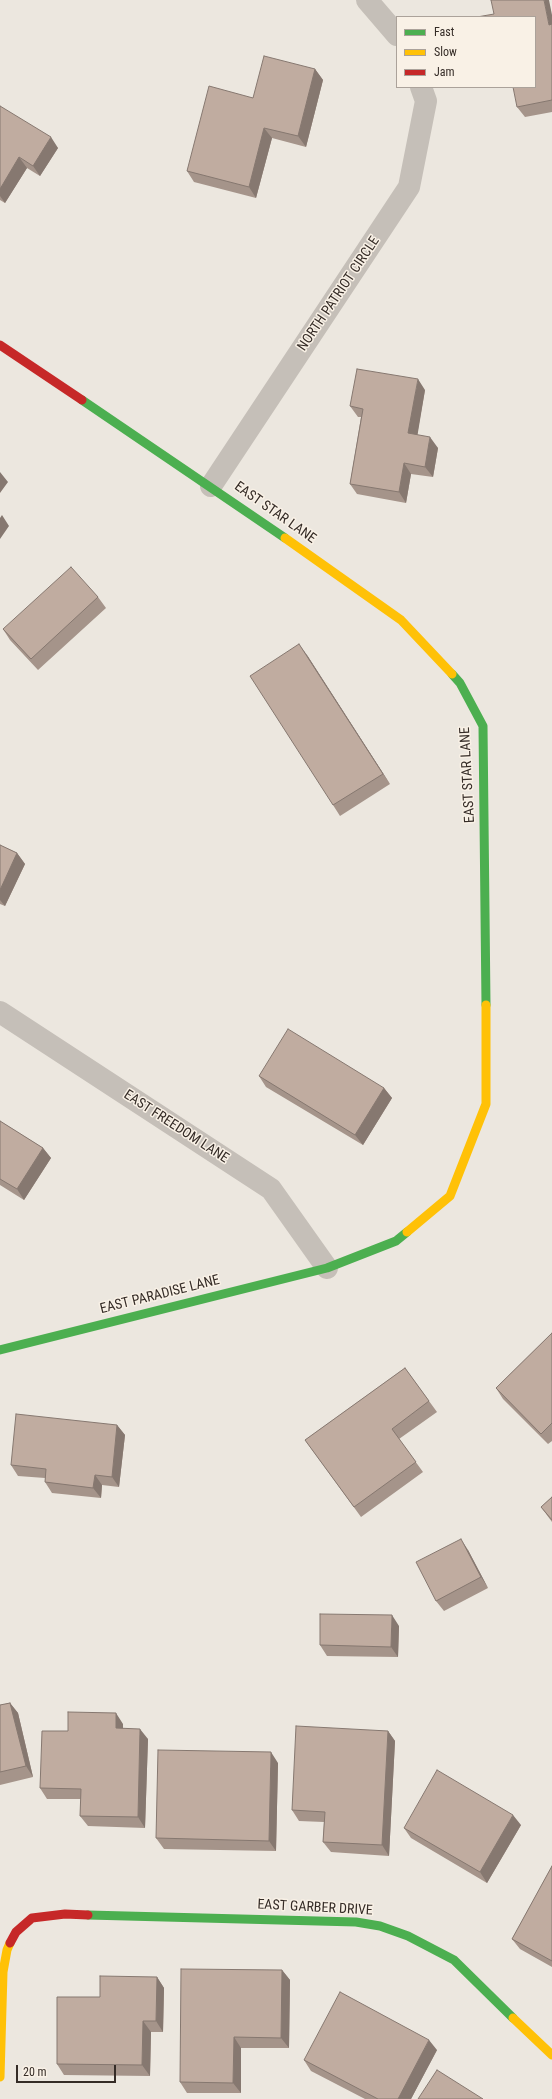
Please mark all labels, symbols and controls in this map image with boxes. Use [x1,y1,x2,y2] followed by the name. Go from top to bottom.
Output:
[396,16,536,88] legend
[434,25,454,39] text: Fast
[434,45,457,59] text: Slow
[434,65,455,79] text: Jam
[294,234,384,354] street label: NORTH PATRIOT CIRCLE
[231,479,319,547] street label: EAST STAR LANE
[457,727,479,823] street label: EAST STAR LANE
[120,1087,232,1167] street label: EAST FREEDOM LANE
[98,1272,222,1318] street label: EAST PARADISE LANE
[257,1897,373,1919] street label: EAST GARBER DRIVE
[18,2057,118,2083] scale bar
[23,2065,47,2079] text: 20 m

